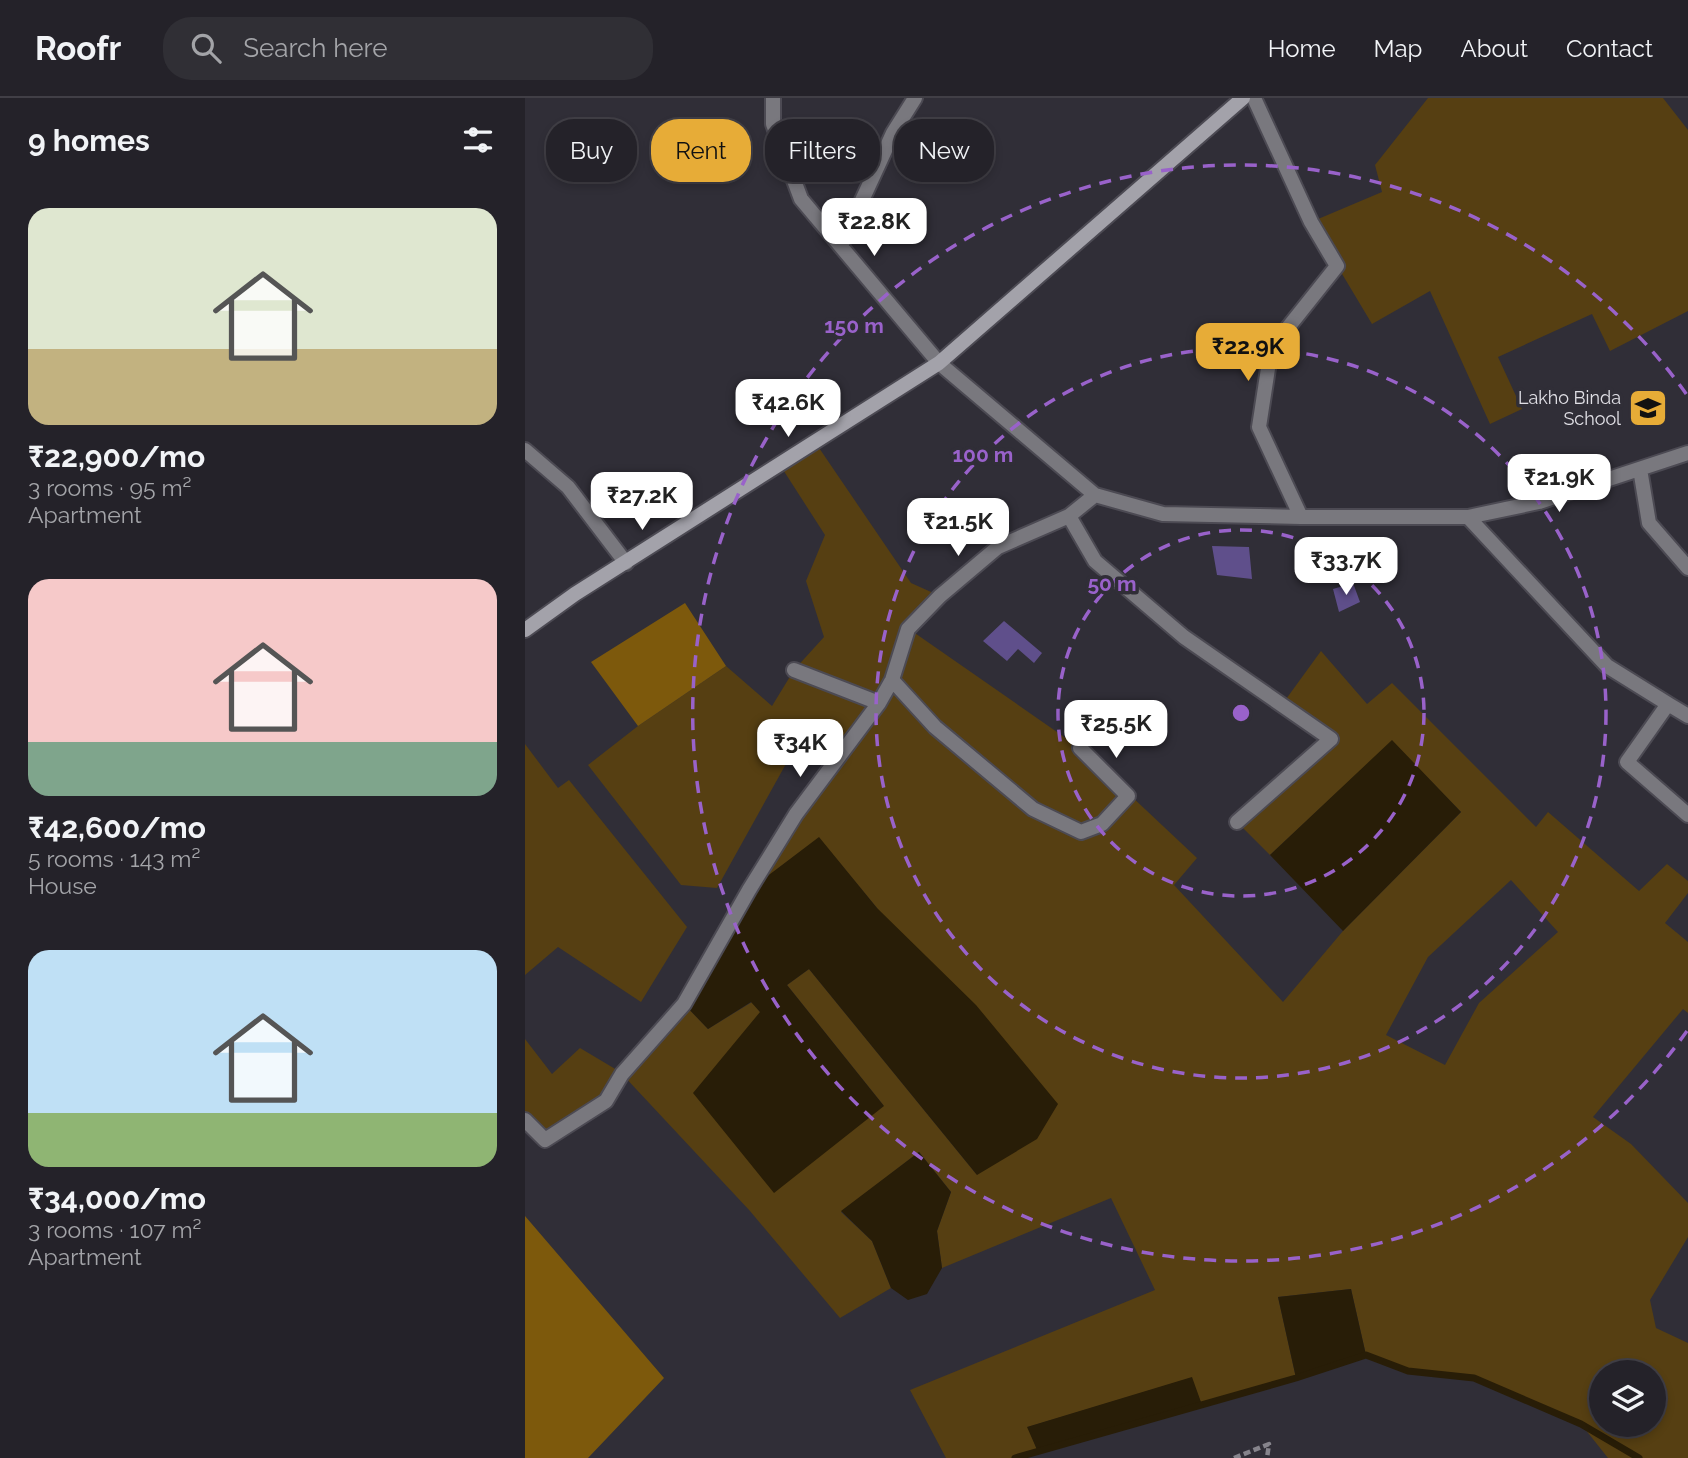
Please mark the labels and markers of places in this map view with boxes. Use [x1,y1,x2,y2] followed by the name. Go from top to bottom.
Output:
[817,198,931,258] pin: ₹22.8K
[1191,324,1305,383] pin: ₹22.9K
[731,380,845,439] pin: ₹42.6K
[1518,387,1621,429] place label: Lakho Binda School
[1627,387,1669,429] school or university icon: Lakho Binda School
[1502,454,1616,514] pin: ₹21.9K
[585,472,699,532] pin: ₹27.2K
[901,498,1015,558] pin: ₹21.5K
[1289,538,1403,597] pin: ₹33.7K
[1059,700,1173,760] pin: ₹25.5K
[1229,701,1253,725] centre of rings
[759,720,841,779] pin: ₹34K

